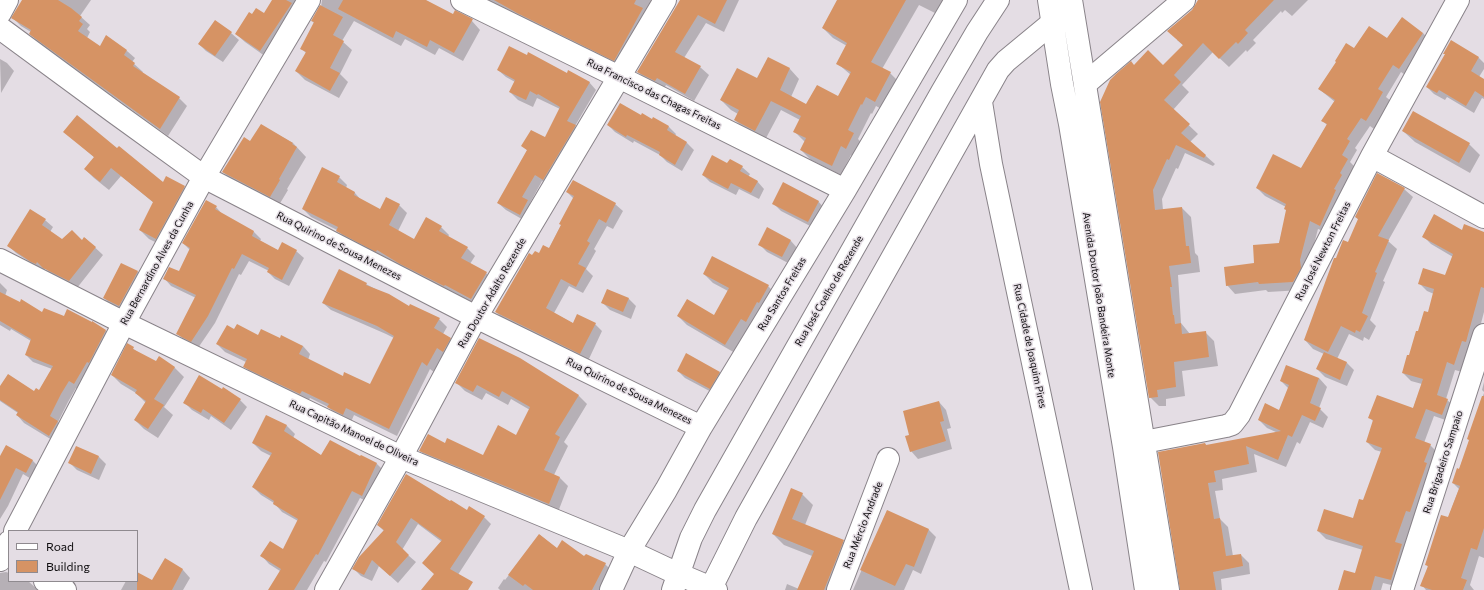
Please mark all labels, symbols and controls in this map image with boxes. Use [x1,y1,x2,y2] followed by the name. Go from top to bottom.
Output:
[585,56,723,132] street label: Rua Francisco das Chagas Freitas
[118,199,196,327] street label: Rua Bernardino Alves da Cunha
[1293,200,1353,302] street label: Rua José Newton Freitas
[275,209,403,283] street label: Rua Quirino de Sousa Menezes
[1080,211,1118,379] street label: Avenida Doutor João Bandeira Monte
[792,234,866,348] street label: Rua José Coelho de Rezende
[456,236,528,350] street label: Rua Doutor Adalto Rezende
[755,255,809,333] street label: Rua Santos Freitas
[1011,283,1049,409] street label: Rua Cidade de Joaquim Pires
[564,355,694,427] street label: Rua Quirino de Sousa Menezes
[287,398,421,468] street label: Rua Capitão Manoel de Oliveira
[1421,409,1465,515] street label: Rua Brigadeiro Sampaio
[841,480,885,570] street label: Rua Mércio Andrade
[8,530,138,582] legend
[46,539,74,553] text: Road
[46,559,90,573] text: Building

